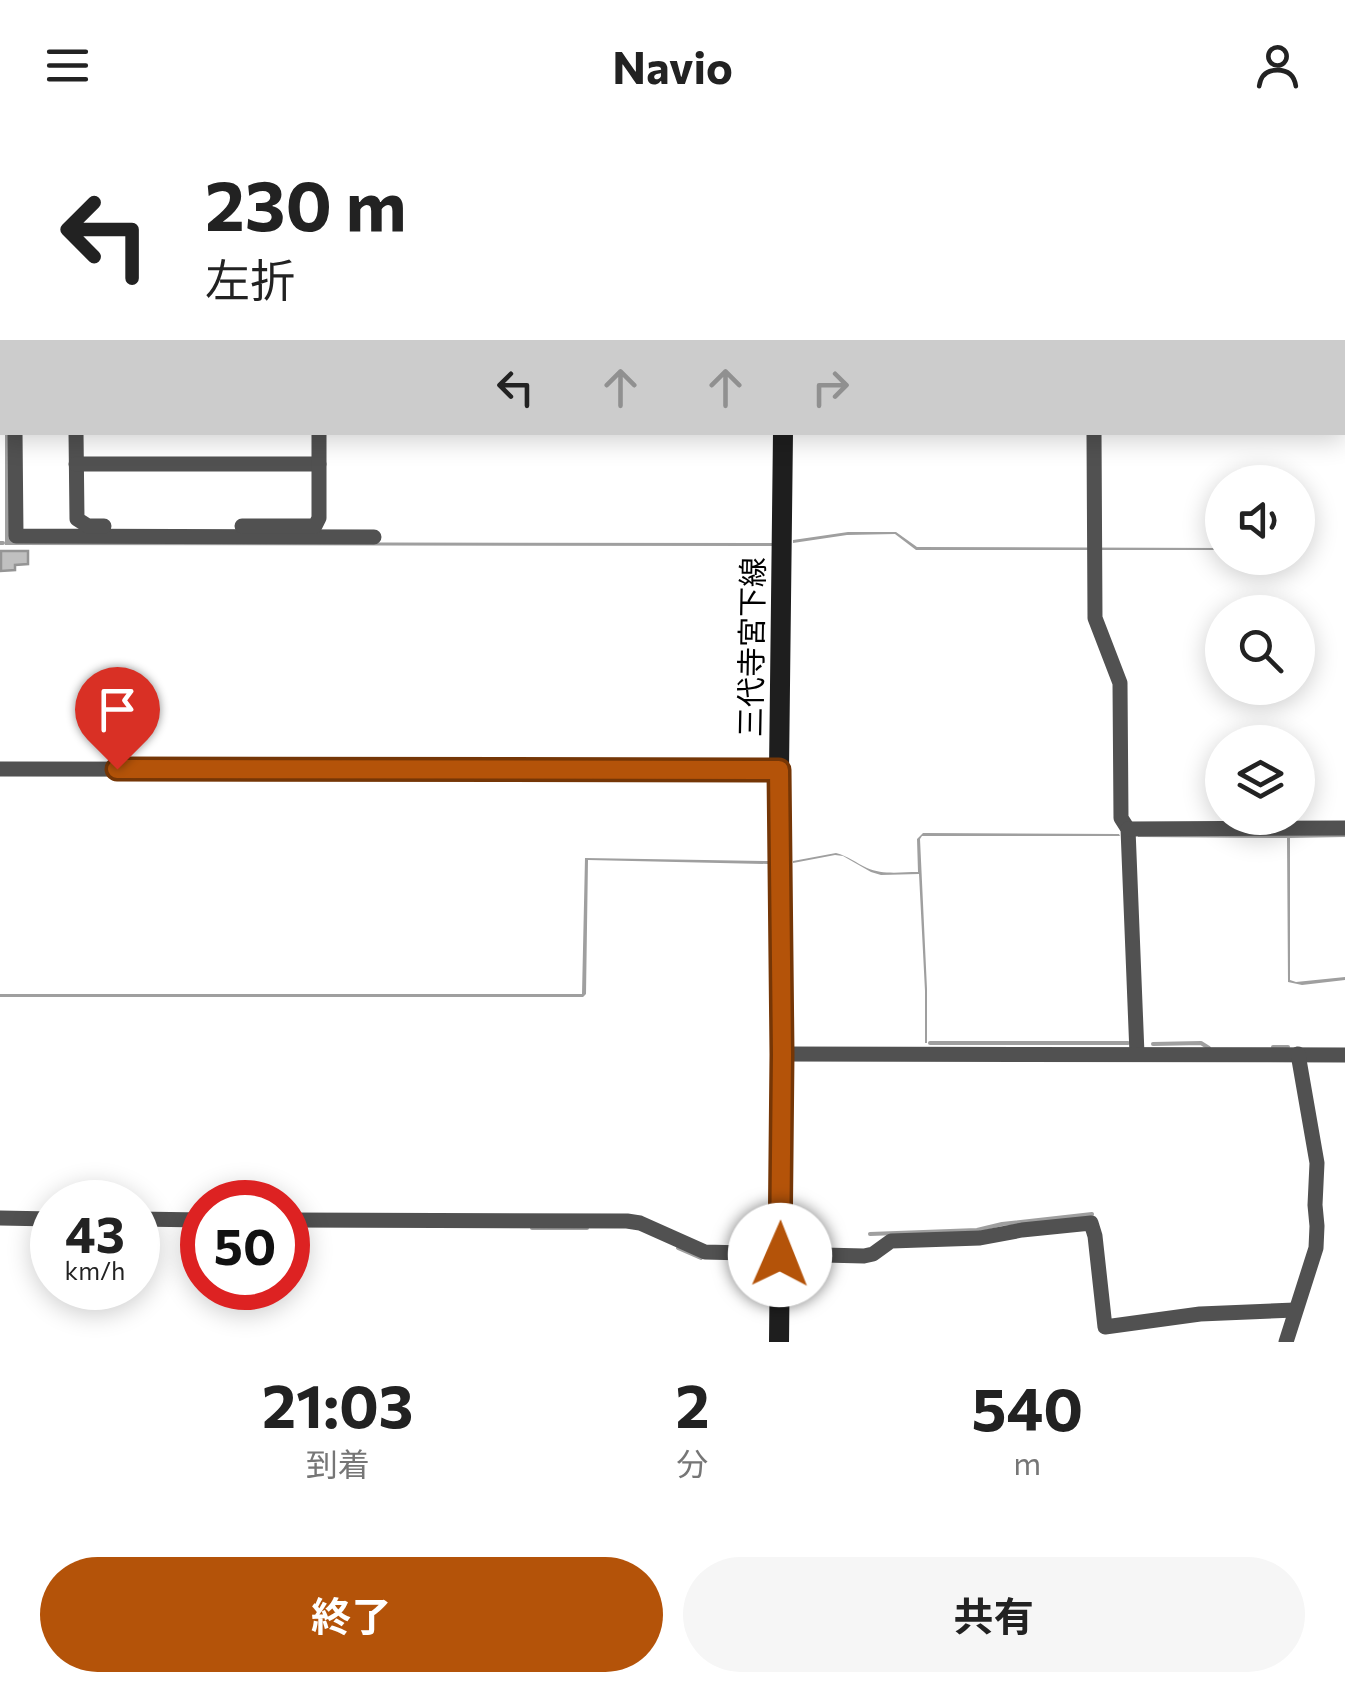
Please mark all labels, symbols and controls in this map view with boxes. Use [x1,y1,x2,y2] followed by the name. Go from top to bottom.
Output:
[40,38,95,93] icon: menu
[612,38,733,93] text: Navio
[1250,38,1305,93] icon: person
[205,160,407,245] text: 230 m
[40,170,170,300] icon: left
[205,251,295,306] text: 左折
[488,360,543,415] icon: left
[593,360,648,415] icon: ahead
[698,360,753,415] icon: ahead
[803,360,858,415] icon: right
[1205,465,1315,835] map controls
[1205,465,1315,575] button: sound
[730,557,770,737] street label: 三代寺宮下線
[1205,595,1315,705] button: search
[75,667,160,770] pin
[90,682,145,737] icon: arrive
[1205,725,1315,835] button: layers
[180,1180,310,1310] speed limit sign: 50
[65,1202,125,1263] text: 43
[728,1203,832,1307] position arrow
[65,1255,125,1285] text: km/h
[262,1367,414,1440] text: 21:03
[675,1367,710,1440] text: 2
[971,1370,1083,1443] text: 540
[1013,1442,1041,1482] text: m
[306,1443,370,1483] text: 到着
[676,1443,708,1483] text: 分
[40,1557,663,1672] button: 終了
[683,1557,1305,1672] button: 共有

